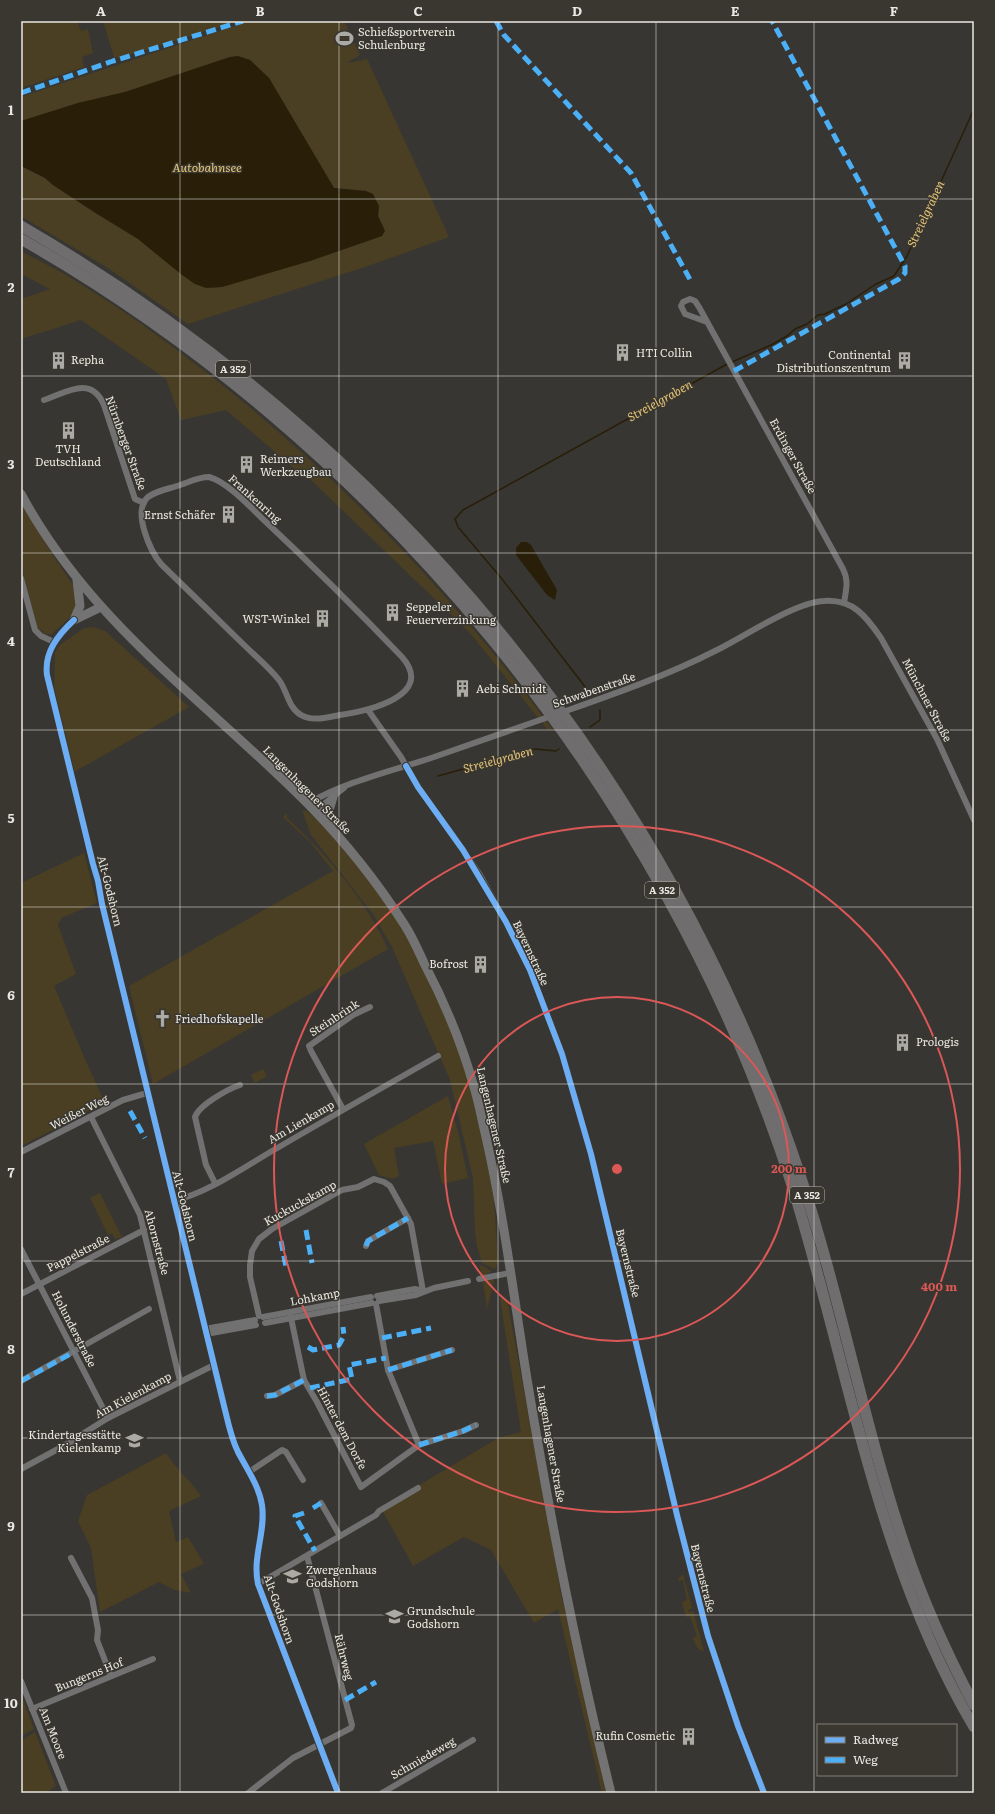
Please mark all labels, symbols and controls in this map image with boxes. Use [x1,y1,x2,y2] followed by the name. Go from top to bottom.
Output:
[96,1,106,20] text: A
[256,1,265,20] text: B
[413,1,423,20] text: C
[572,1,582,20] text: D
[731,1,740,20] text: E
[890,1,898,20] text: F
[358,23,455,52] place label: Schießsportverein Schulenburg
[335,28,355,48] sports icon: Schießsportverein Schulenburg
[8,100,14,119] text: 1
[172,158,242,176] water label: Autobahnsee
[902,177,948,250] water label: Streielgraben
[8,277,15,296] text: 2
[613,343,633,363] building icon: HTI Collin
[636,344,692,360] place label: HTI Collin
[776,346,891,375] place label: Continental Distributionszentrum
[48,350,68,370] building icon: Repha
[71,351,104,367] place label: Repha
[894,351,914,371] building icon: Continental Distributionszentrum
[216,361,250,377] road number: A 352
[624,375,695,425] water label: Streielgraben
[102,393,152,492] street label: Nürnberger Straße
[767,415,821,496] street label: Erdinger Straße
[58,421,78,441] building icon: TVH Deutschland
[35,440,101,469] place label: TVH Deutschland
[260,450,332,479] place label: Reimers Werkzeugbau
[7,454,15,473] text: 3
[237,455,257,475] building icon: Reimers Werkzeugbau
[226,470,286,527] street label: Frankenring
[218,505,238,525] building icon: Ernst Schäfer
[144,506,216,522] place label: Ernst Schäfer
[406,598,497,627] place label: Seppeler Feuerverzinkung
[383,603,403,623] building icon: Seppeler Feuerverzinkung
[313,609,333,629] building icon: WST-Winkel
[242,610,310,626] place label: WST-Winkel
[7,631,15,650] text: 4
[899,655,957,744] street label: Münchner Straße
[550,667,638,711] street label: Schwabenstraße
[453,679,473,699] building icon: Aebi Schmidt
[476,680,547,696] place label: Aebi Schmidt
[461,741,535,777] water label: Streielgraben
[260,742,356,837] street label: Langenhagener Straße
[7,808,15,827] text: 5
[94,854,127,928] street label: Alt-Godshorn
[645,882,679,898] road number: A 352
[510,917,554,988] street label: Bayernstraße
[471,954,491,974] building icon: Bofrost
[429,955,469,971] place label: Bofrost
[7,985,15,1004] text: 6
[305,995,362,1039] street label: Steinbrink
[152,1009,172,1029] church icon: Friedhofskapelle
[175,1010,264,1026] place label: Friedhofskapelle
[893,1032,913,1052] building icon: Prologis
[916,1033,959,1049] place label: Prologis
[474,1065,516,1185] street label: Langenhagener Straße
[47,1089,111,1133] street label: Weißer Weg
[264,1096,337,1147] street label: Am Lienkamp
[771,1159,807,1177] text: 200 m
[7,1162,15,1181] text: 7
[610,1162,624,1176] centre of rings
[169,1169,202,1243] street label: Alt-Godshorn
[260,1175,339,1229] street label: Kuckuckskamp
[790,1187,824,1203] road number: A 352
[142,1207,174,1277] street label: Ahornstraße
[613,1227,645,1299] street label: Bayernstraße
[43,1229,112,1275] street label: Pappelstraße
[921,1277,957,1295] text: 400 m
[289,1283,341,1309] street label: Lohkamp
[49,1288,101,1370] street label: Holunderstraße
[7,1339,15,1358] text: 8
[91,1367,174,1421] street label: Am Kielenkamp
[314,1383,372,1472] street label: Hinter dem Dorfe
[534,1384,570,1504] street label: Langenhagener Straße
[28,1426,121,1455] place label: Kindertagesstätte Kielenkamp
[124,1431,144,1451] school or university icon: Kindertagesstätte Kielenkamp
[7,1516,15,1535] text: 9
[688,1542,720,1614] street label: Bayernstraße
[306,1561,377,1590] place label: Zwergenhaus Godshorn
[283,1566,303,1586] school or university icon: Zwergenhaus Godshorn
[261,1572,299,1646] street label: Alt-Godshorn
[407,1602,475,1631] place label: Grundschule Godshorn
[384,1607,404,1627] school or university icon: Grundschule Godshorn
[331,1632,359,1682] street label: Rährweg
[52,1653,126,1695] street label: Bungerns Hof
[4,1693,18,1712] text: 10
[36,1704,72,1761] street label: Am Moore
[817,1724,957,1776] legend
[678,1726,698,1746] building icon: Rufin Cosmetic
[595,1727,676,1743] place label: Rufin Cosmetic
[853,1730,898,1748] text: Radweg
[387,1732,459,1782] street label: Schmiedeweg
[853,1750,878,1768] text: Weg

